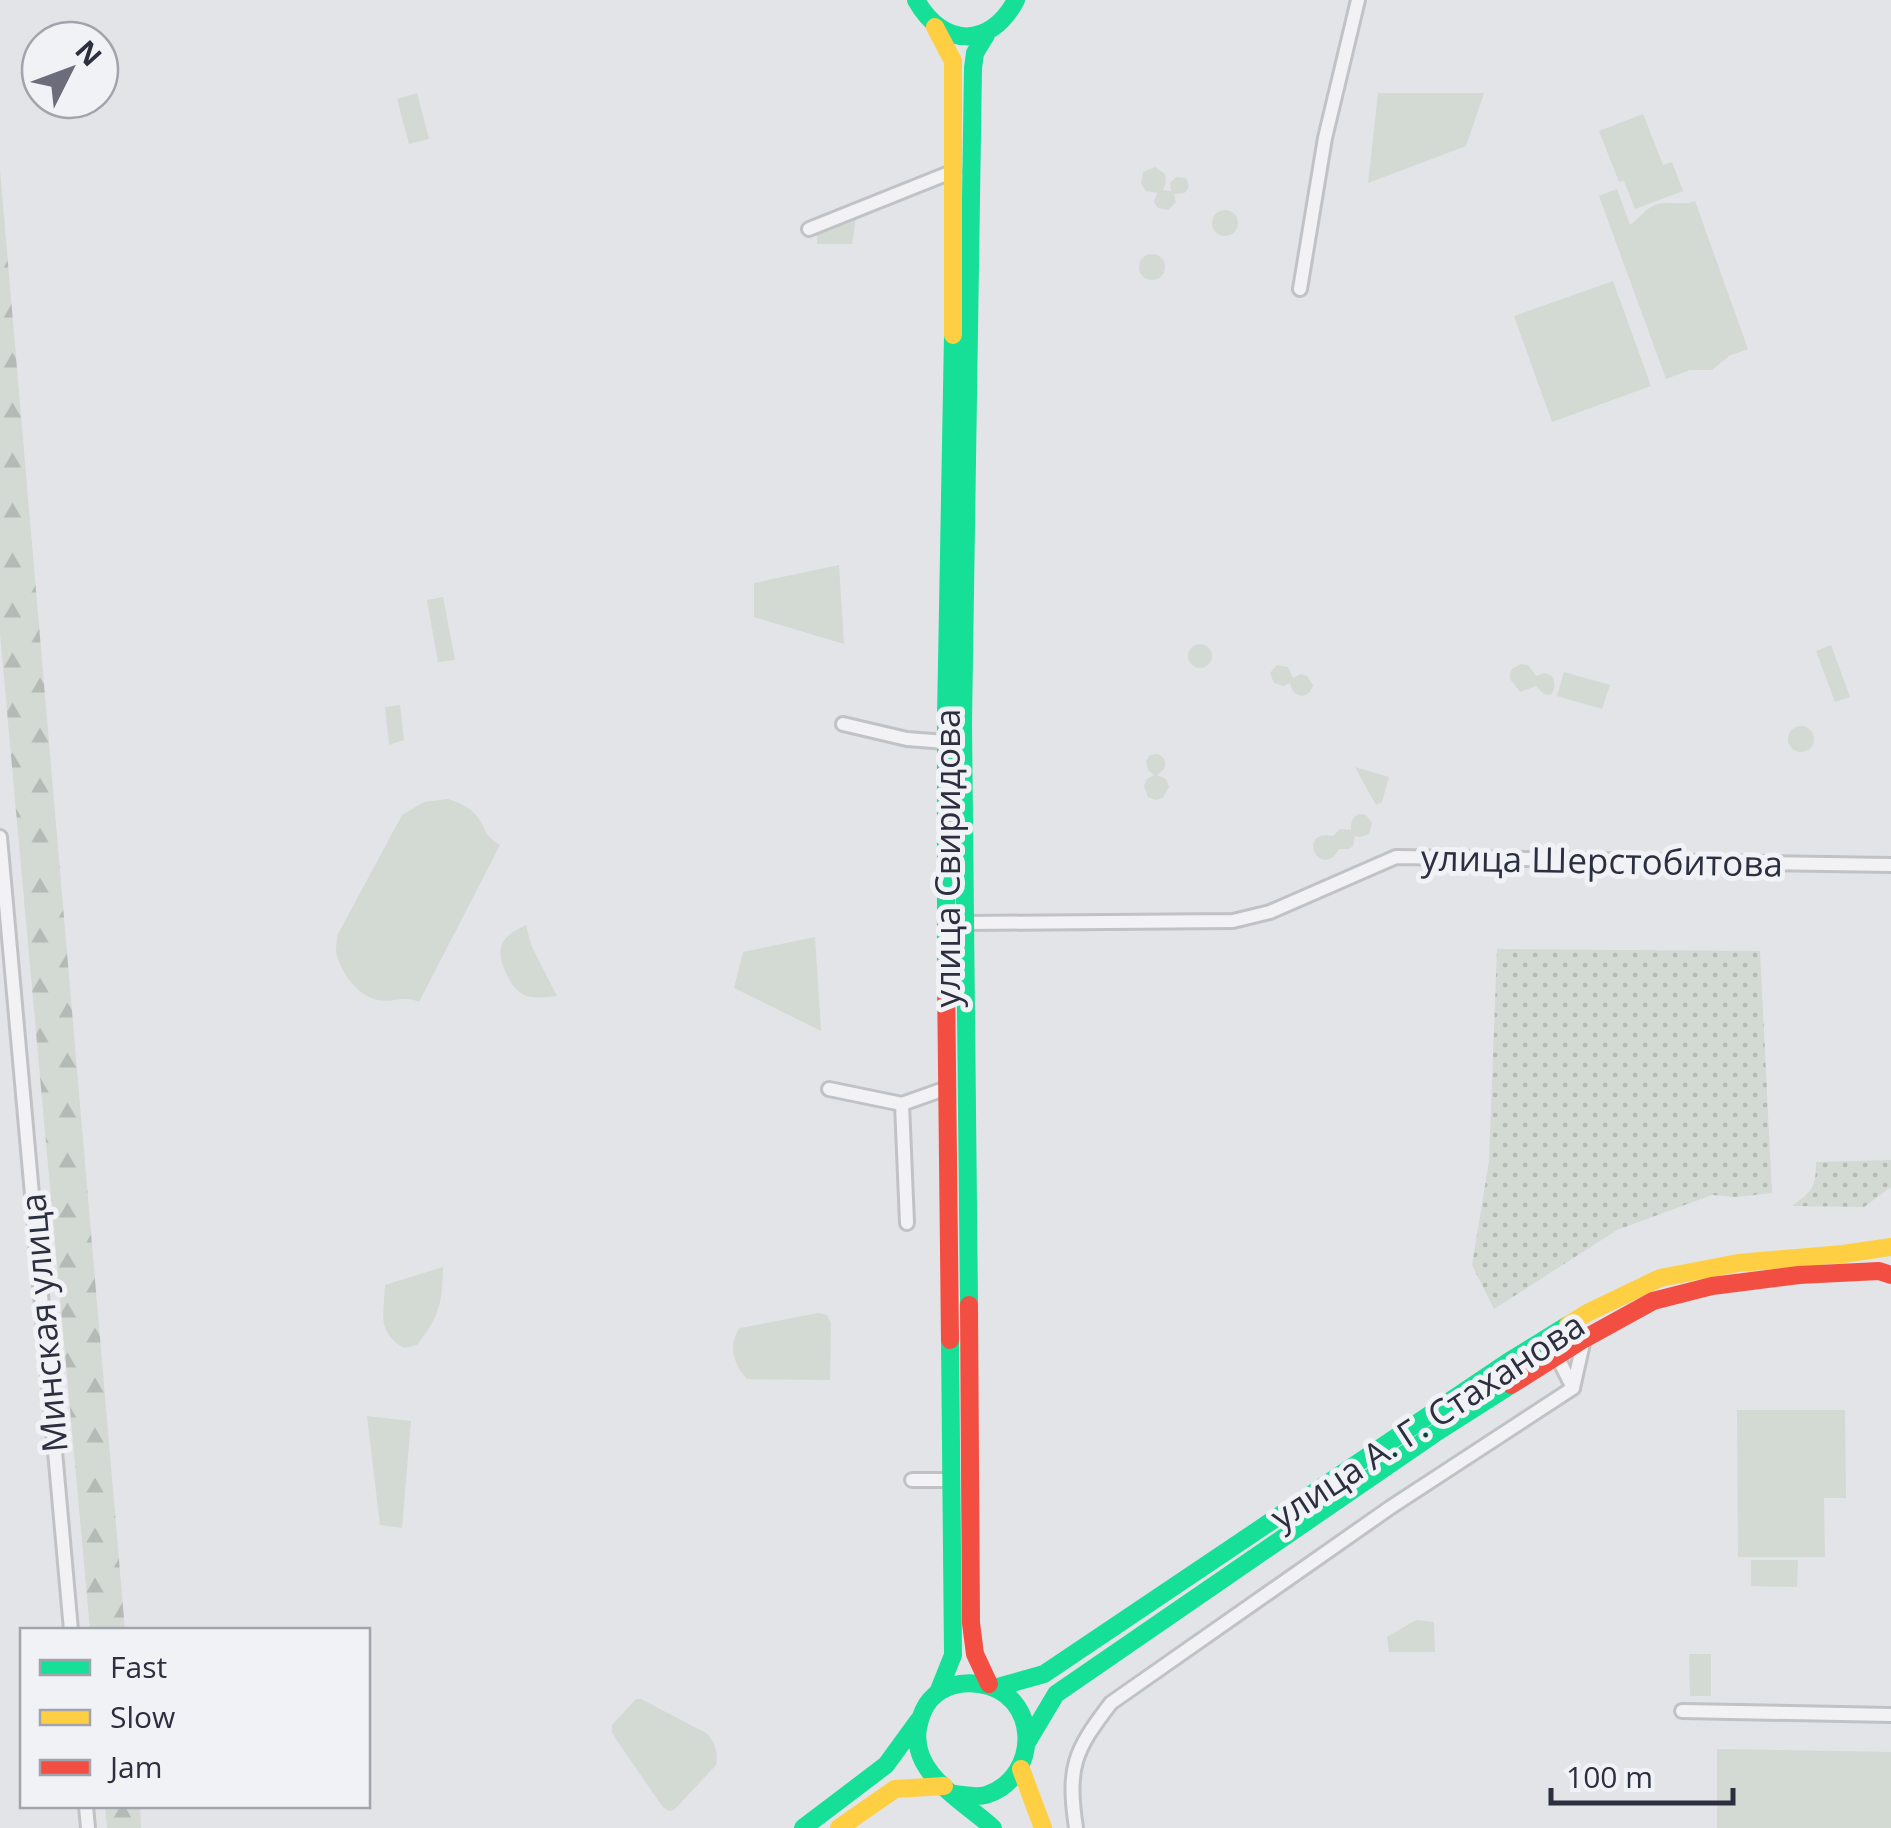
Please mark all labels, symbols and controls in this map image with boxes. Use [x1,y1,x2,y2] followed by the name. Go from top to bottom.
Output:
[20,20,120,120] north arrow
[68,31,111,74] text: N
[923,708,970,1008] street label: улица Свиридова
[1421,833,1783,887] street label: улица Шерстобитова
[8,1192,78,1454] street label: Минская улица
[1261,1301,1593,1539] street label: улица А. Г. Стаханова
[20,1628,370,1808] legend
[110,1646,167,1687] text: Fast
[110,1696,175,1737] text: Slow
[1551,1743,1734,1805] scale bar
[107,1746,163,1787] text: Jam
[1566,1756,1653,1797] text: 100 m

